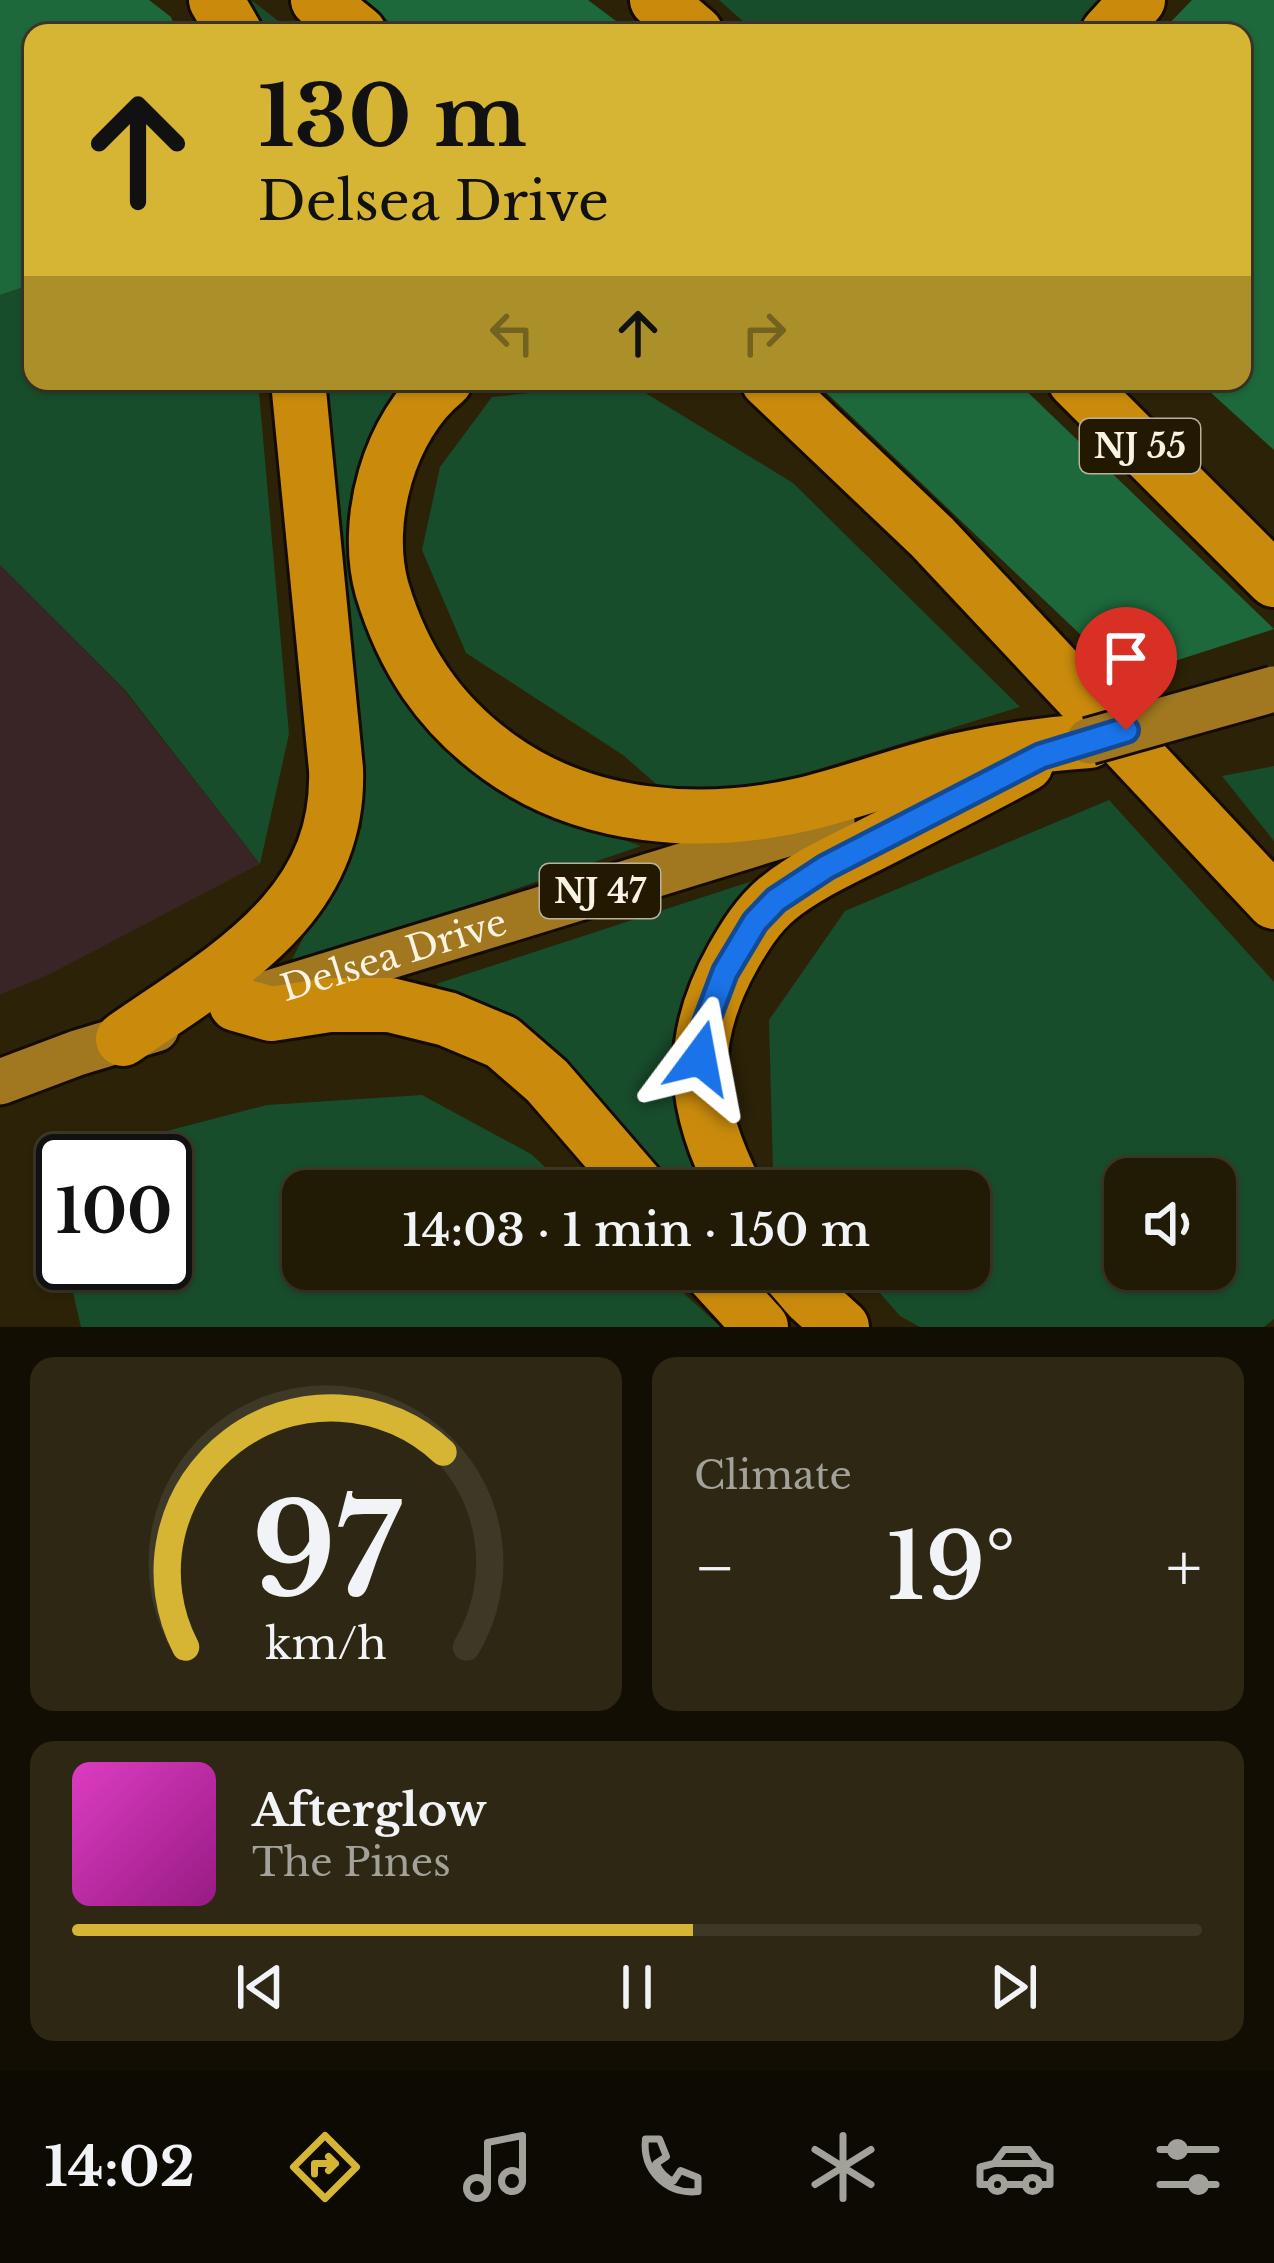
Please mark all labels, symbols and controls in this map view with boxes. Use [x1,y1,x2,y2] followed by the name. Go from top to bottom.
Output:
[258,65,527,169] text: 130 m
[60,72,216,228] icon: ahead
[258,168,609,235] text: Delsea Drive
[479,300,545,366] icon: left
[605,300,671,366] icon: ahead
[731,300,797,366] icon: right
[1080,419,1200,473] road number: NJ 55
[1075,607,1177,730] pin
[1093,625,1159,691] icon: arrive
[540,864,660,918] road number: NJ 47
[275,899,512,1011] street label: Delsea Drive
[637,995,763,1121] position arrow
[36,1134,192,1290] speed limit sign: 100
[1104,1158,1236,1290] map controls
[1104,1158,1236,1290] button: sound
[402,1202,870,1258] text: 14:03 · 1 min · 150 m
[694,1451,852,1500] text: Climate
[252,1475,402,1630] text: 97
[886,1512,1016,1623] text: 19°
[694,1527,736,1609] text: −
[1166,1527,1202,1609] text: +
[265,1617,387,1671] text: km/h
[252,1782,487,1838] text: Afterglow
[252,1838,451,1887] text: The Pines
[227,1954,293,2020] icon: previous
[604,1954,670,2020] icon: pause
[981,1954,1047,2020] icon: next
[283,2125,367,2209] icon: directions
[456,2125,540,2209] icon: music
[628,2125,712,2209] icon: phone
[801,2125,885,2209] icon: climate
[973,2125,1057,2209] icon: car
[1146,2125,1230,2209] icon: filters
[44,2134,195,2201] text: 14:02

